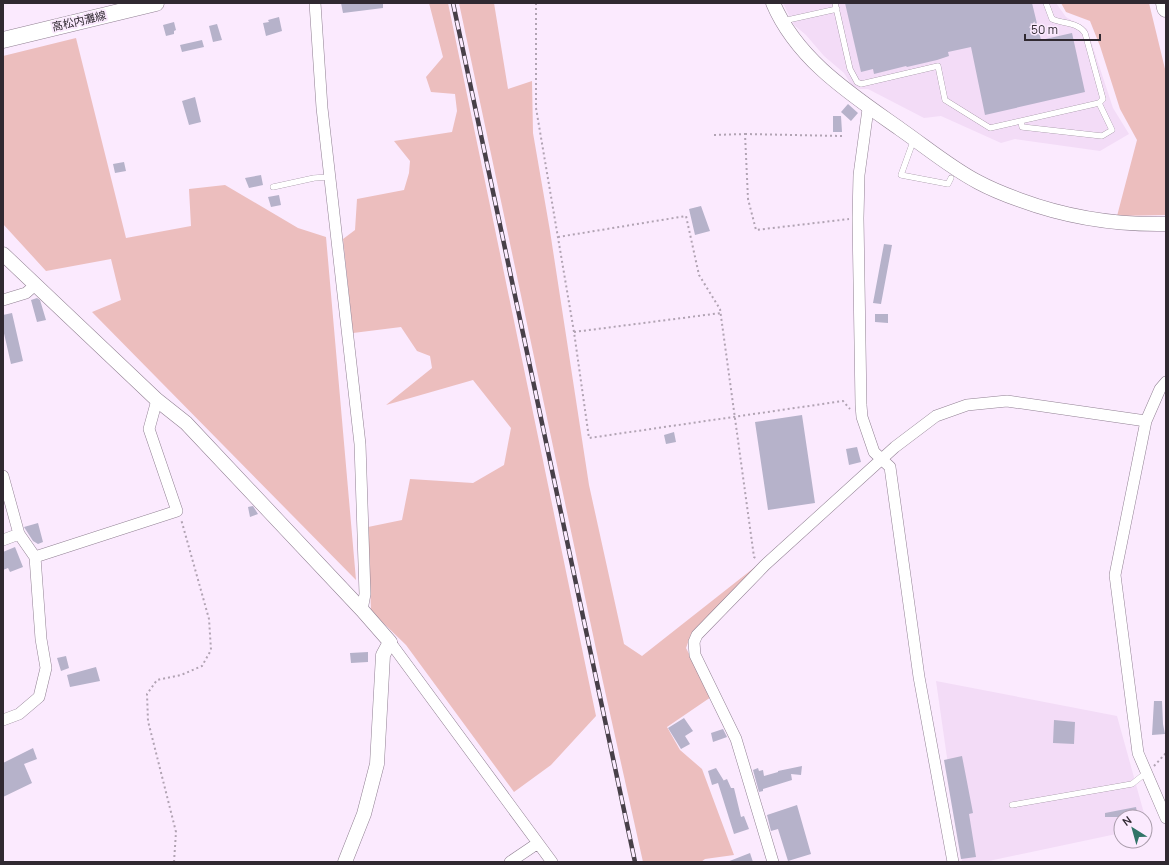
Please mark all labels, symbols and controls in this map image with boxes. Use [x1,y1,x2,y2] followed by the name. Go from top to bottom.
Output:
[50,7,107,34] street label: 高松内灘線
[1025,16,1100,42] scale bar
[1031,21,1058,38] text: 50 m
[1113,809,1153,849] north arrow
[1119,812,1134,829] text: N

